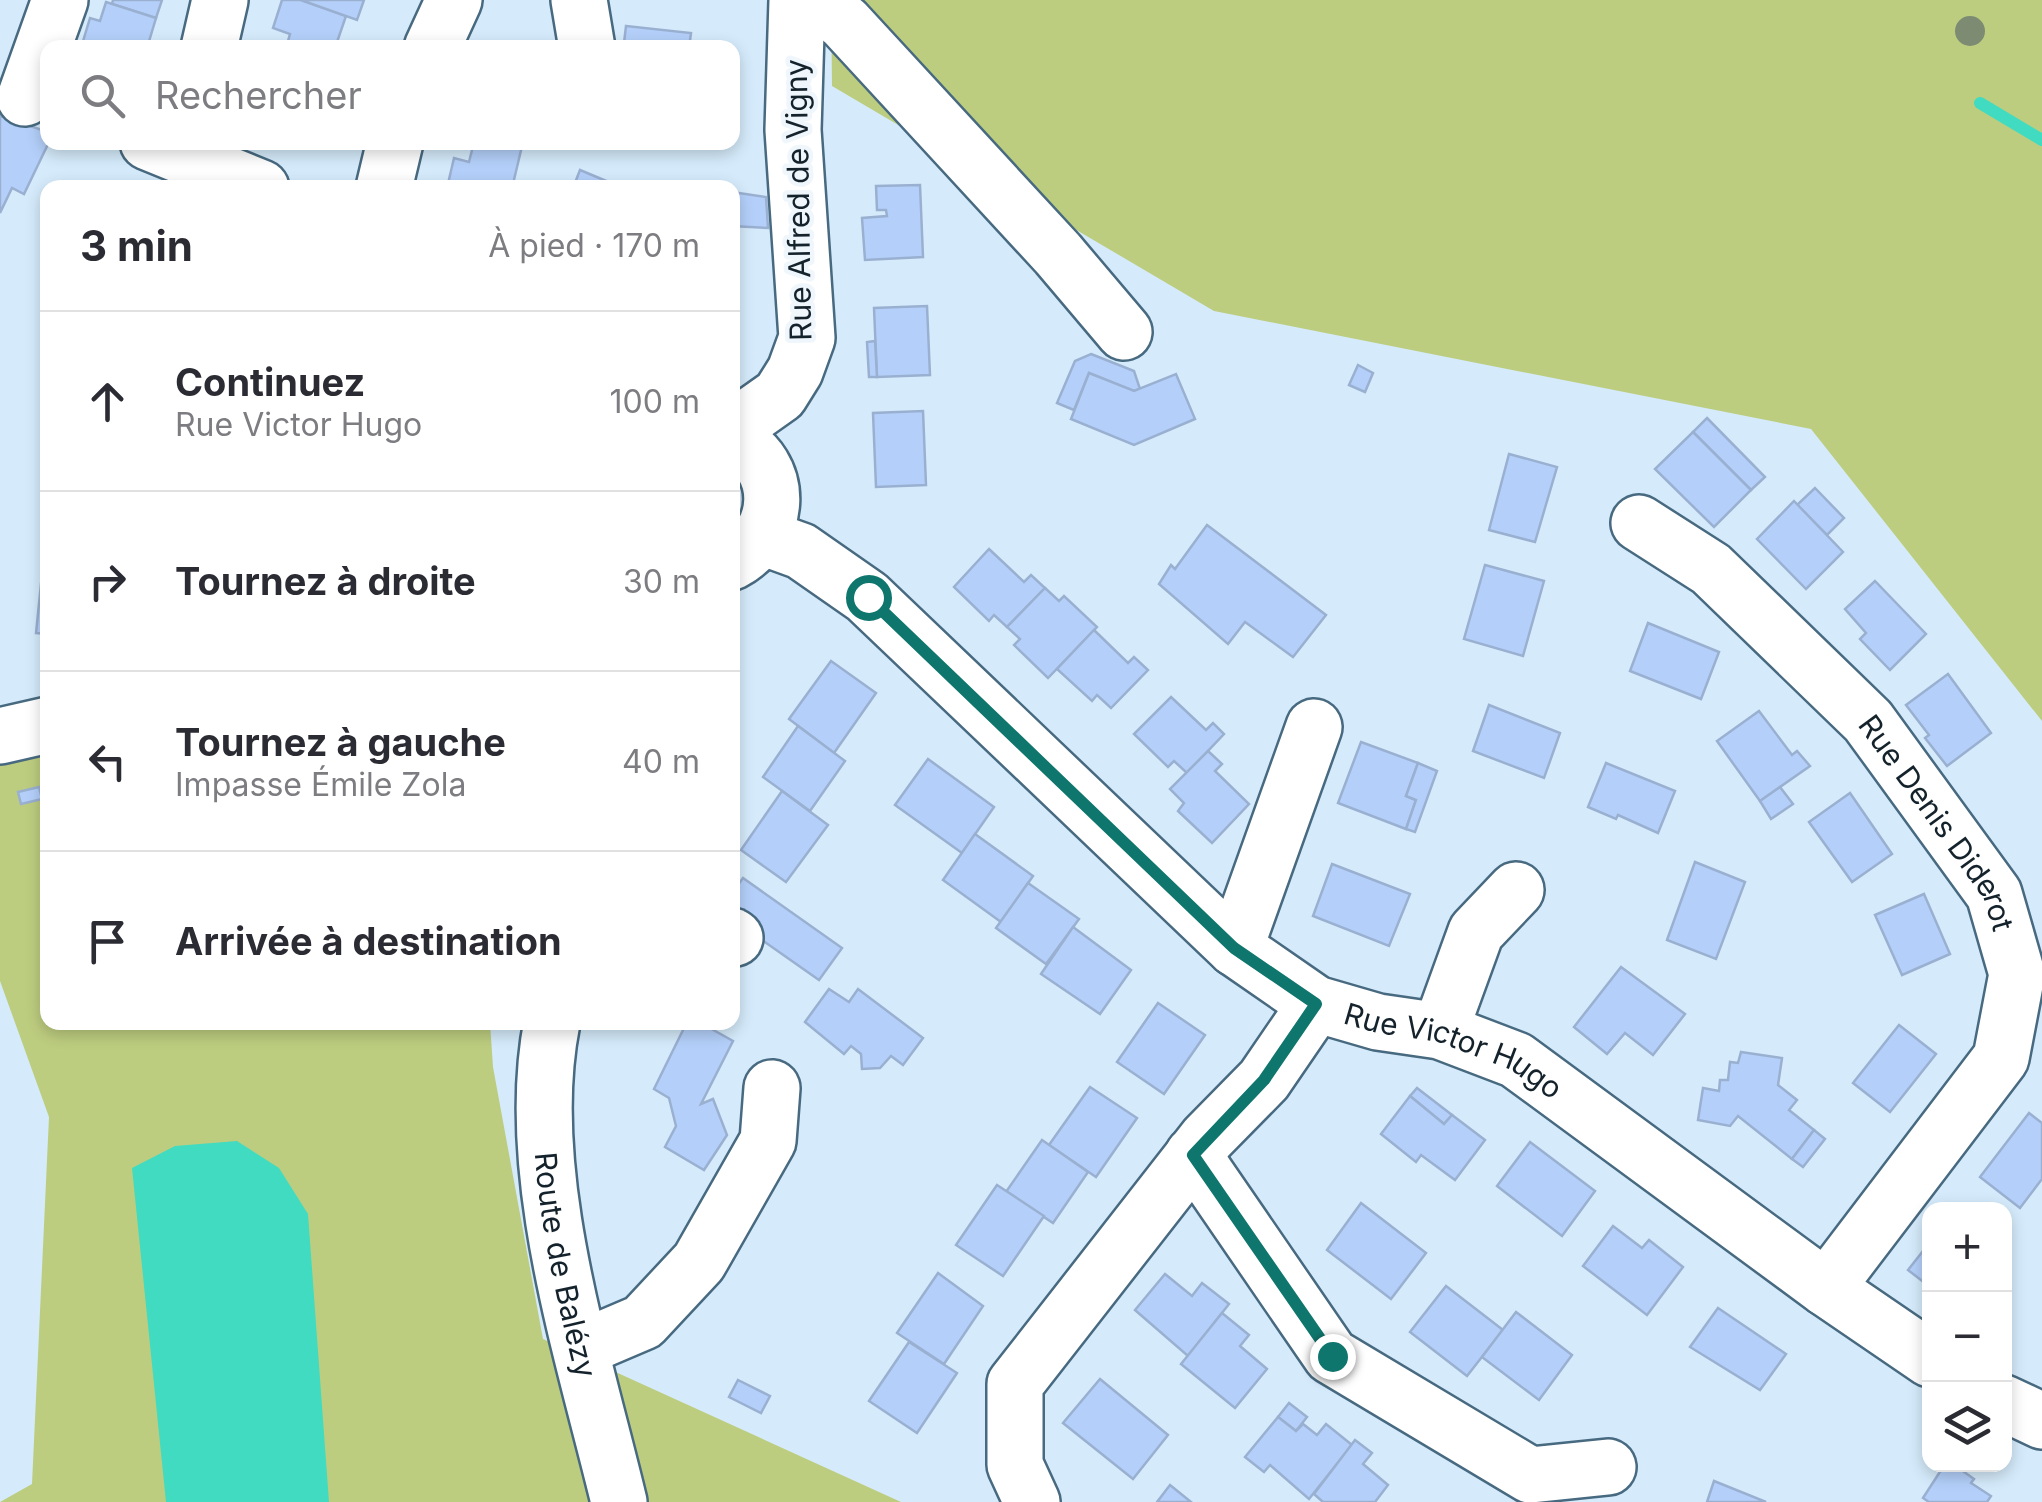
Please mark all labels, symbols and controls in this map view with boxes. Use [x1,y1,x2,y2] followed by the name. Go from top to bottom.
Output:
[40,40,740,150] search box
[778,59,818,341] street label: Rue Alfred de Vigny
[75,68,130,123] icon: search
[155,72,362,118] text: Rechercher
[80,220,193,271] text: 3 min
[488,226,700,265] text: À pied · 170 m
[175,359,365,405] text: Continuez
[80,374,135,429] icon: ahead
[610,382,700,421] text: 100 m
[175,405,422,444] text: Rue Victor Hugo
[80,554,135,609] icon: right
[175,558,476,604] text: Tournez à droite
[623,562,700,601] text: 30 m
[846,575,892,621] route start
[1851,708,2022,935] street label: Rue Denis Diderot
[175,719,506,765] text: Tournez à gauche
[80,734,135,789] icon: left
[622,742,700,781] text: 40 m
[175,765,466,804] text: Impasse Émile Zola
[80,914,135,969] icon: arrive
[175,918,562,964] text: Arrivée à destination
[1340,995,1570,1106] street label: Rue Victor Hugo
[528,1151,605,1381] street label: Route de Balézy
[1922,1202,2012,1472] map controls
[1922,1202,2012,1292] button: +
[1922,1292,2012,1382] button: −
[1310,1334,1356,1380] route end
[1922,1382,2012,1472] button: layers

